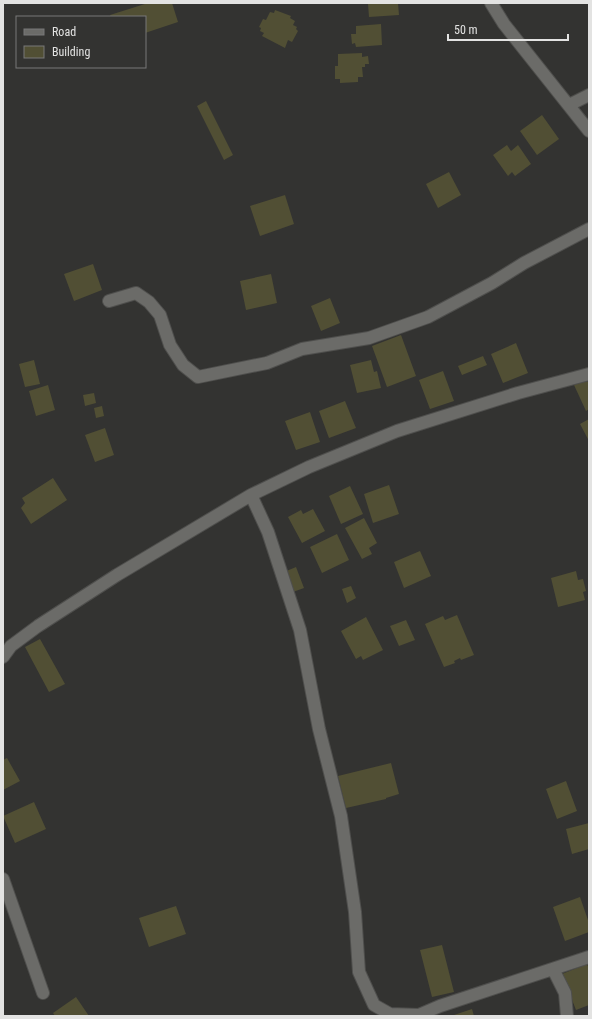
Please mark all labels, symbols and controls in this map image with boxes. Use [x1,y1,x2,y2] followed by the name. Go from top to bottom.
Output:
[16,16,146,68] legend
[448,16,568,42] scale bar
[454,23,478,37] text: 50 m
[52,25,76,39] text: Road
[52,45,90,59] text: Building

